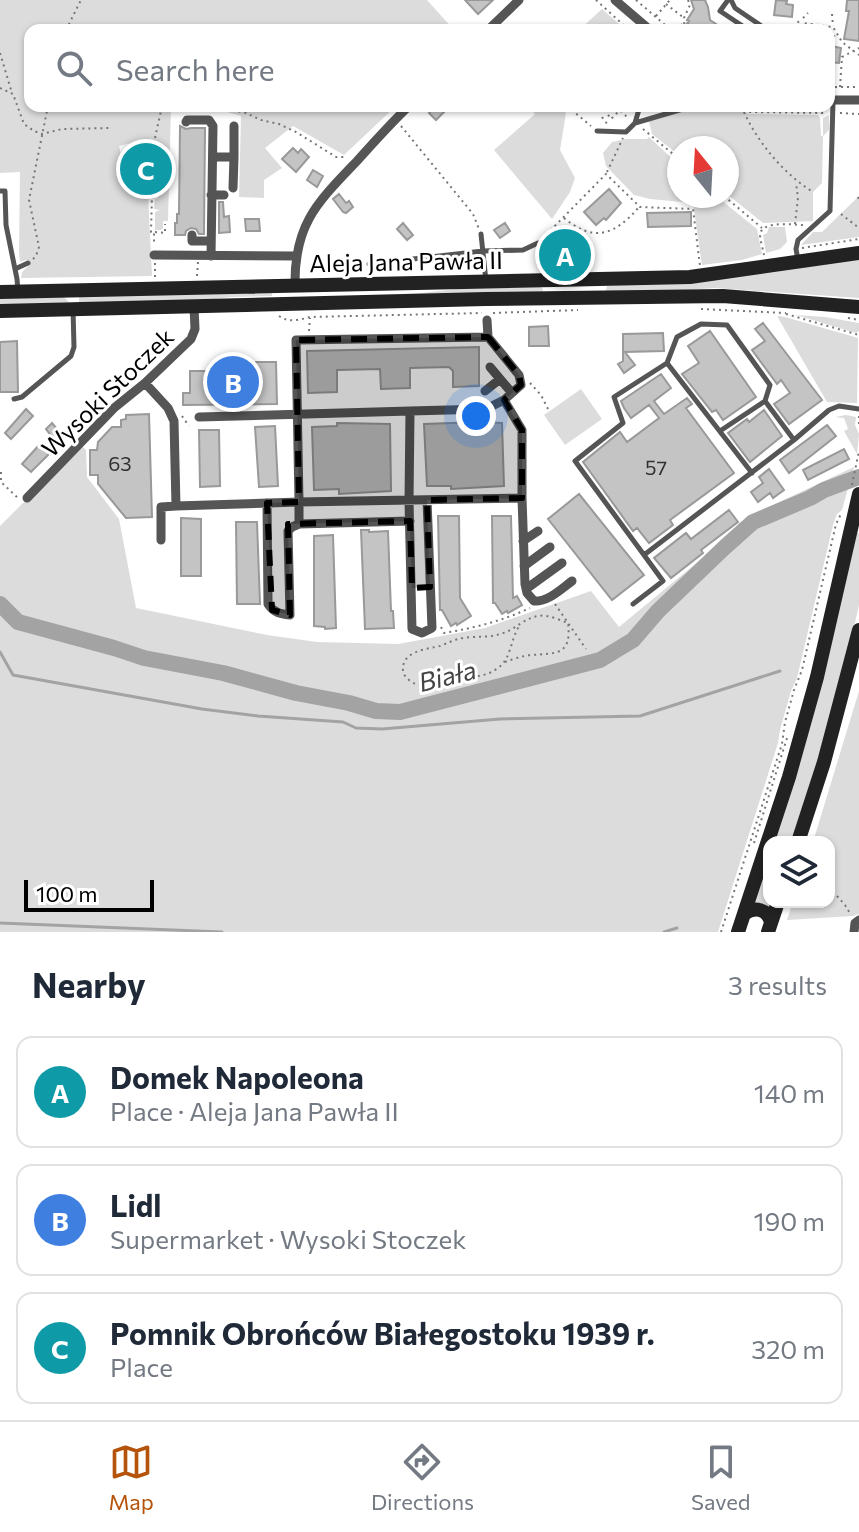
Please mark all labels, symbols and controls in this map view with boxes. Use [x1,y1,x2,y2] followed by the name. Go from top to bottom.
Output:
[24,24,835,112] search box
[52,46,96,90] icon: search
[116,50,275,87] text: Search here
[667,136,739,208] north arrow
[120,139,172,199] pin: C
[539,225,591,285] pin: A
[309,245,503,277] street label: Aleja Jana Pawła II
[35,322,179,462] street label: Wysoki Stoczek
[207,352,259,412] pin: B
[456,396,496,436] your location
[108,451,132,475] house number: 63
[645,455,667,479] house number: 57
[415,653,479,697] water label: Biała
[763,836,835,908] map controls
[763,836,835,908] button: layers
[24,876,154,912] scale bar
[36,880,98,907] text: 100 m
[32,963,146,1005] text: Nearby
[728,969,827,1000] text: 3 results
[110,1058,364,1095] text: Domek Napoleona
[51,1077,69,1108] text: A
[754,1077,825,1108] text: 140 m
[110,1095,399,1126] text: Place · Aleja Jana Pawła II
[110,1186,162,1223] text: Lidl
[51,1205,69,1236] text: B
[753,1205,825,1236] text: 190 m
[110,1223,466,1254] text: Supermarket · Wysoki Stoczek
[110,1314,655,1351] text: Pomnik Obrońców Białegostoku 1939 r.
[51,1333,69,1364] text: C
[751,1333,825,1364] text: 320 m
[110,1351,173,1382] text: Place
[109,1440,154,1515] tab: Map
[371,1440,474,1515] tab: Directions
[691,1440,750,1515] tab: Saved

